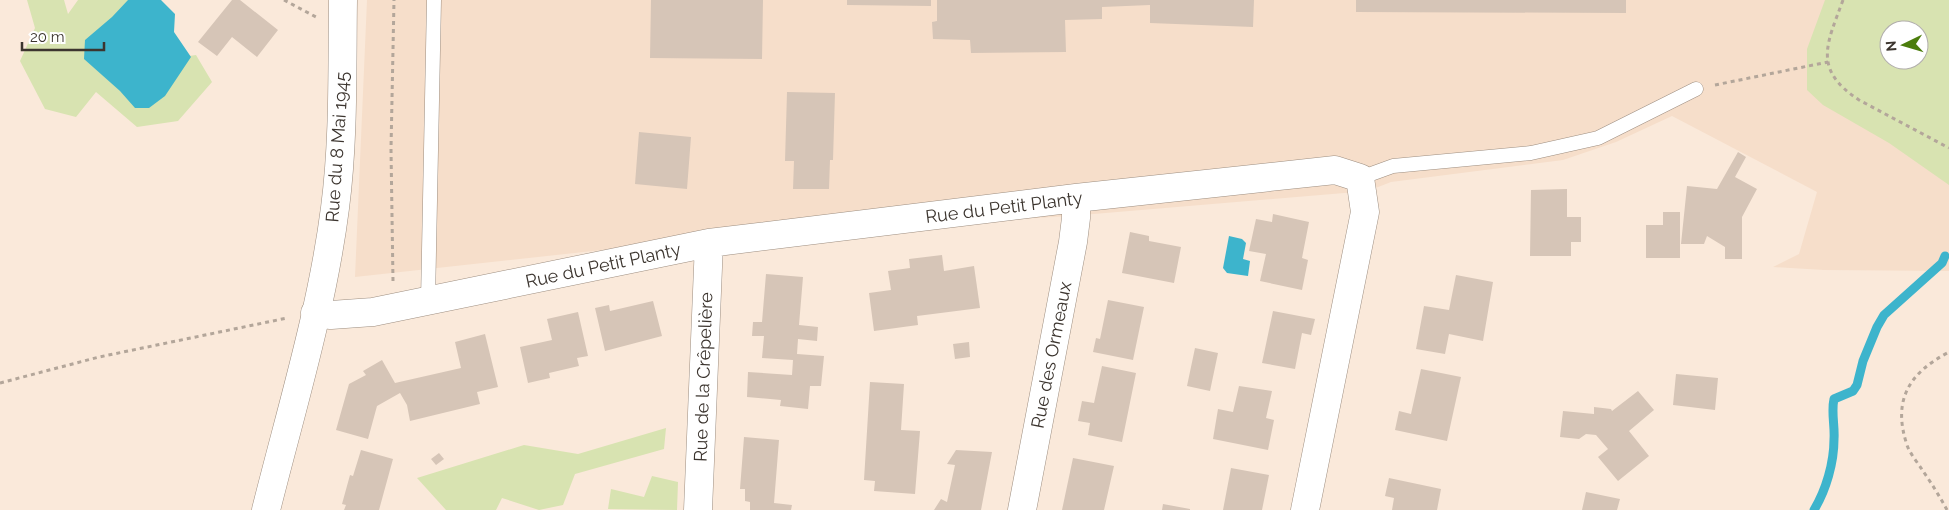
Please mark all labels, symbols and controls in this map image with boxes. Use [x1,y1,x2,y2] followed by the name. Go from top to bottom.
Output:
[22,20,105,52] scale bar
[1879,20,1929,70] north arrow
[30,28,65,46] text: 20 m
[1883,40,1899,52] text: N
[321,71,353,223] street label: Rue du 8 Mai 1945
[924,187,1084,227] street label: Rue du Petit Planty
[523,238,683,292] street label: Rue du Petit Planty
[1026,280,1076,430] street label: Rue des Ormeaux
[690,291,716,462] street label: Rue de la Crêpelière

